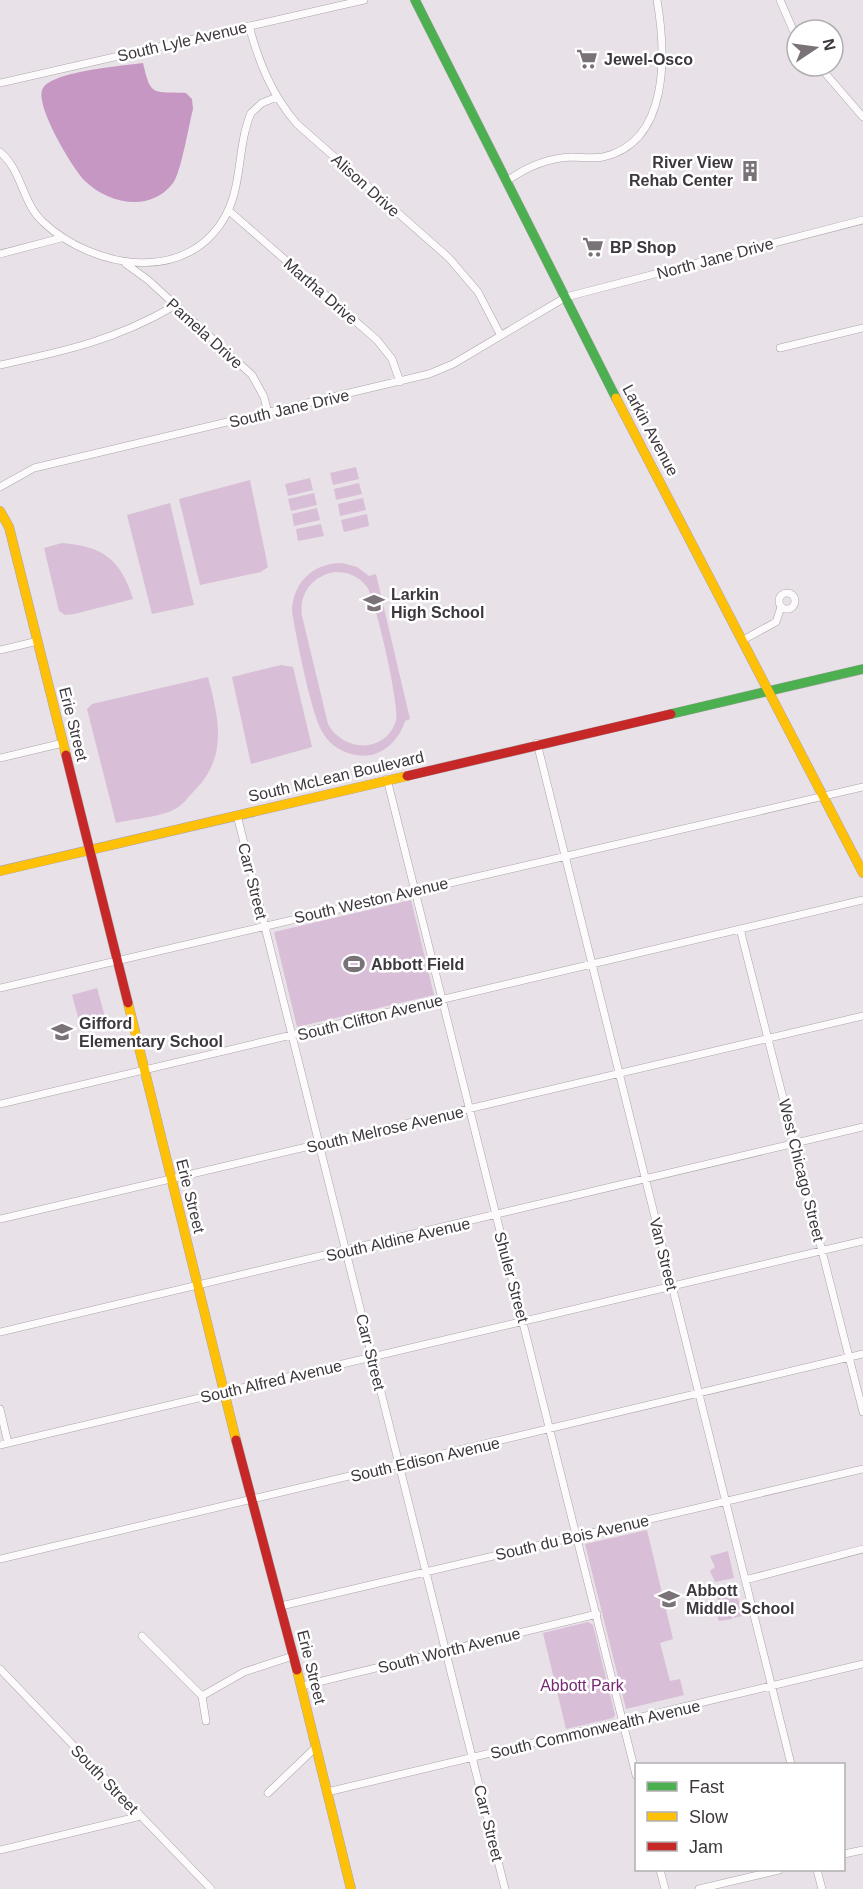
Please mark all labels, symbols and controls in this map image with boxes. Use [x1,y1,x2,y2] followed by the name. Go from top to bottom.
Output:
[116,18,249,65] street label: South Lyle Avenue
[785,18,845,78] north arrow
[820,37,839,52] text: N
[575,47,599,71] supermarket icon: Jewel-Osco
[604,51,693,68] place label: Jewel-Osco
[328,150,403,220] street label: Alison Drive
[629,154,734,189] place label: River View Rehab Center
[738,159,762,183] building icon: River View Rehab Center
[581,235,605,259] supermarket icon: BP Shop
[655,235,775,282] street label: North Jane Drive
[610,239,677,256] place label: BP Shop
[281,255,361,328] street label: Martha Drive
[163,295,246,372] street label: Pamela Drive
[619,382,682,479] street label: Larkin Avenue
[227,386,351,431] street label: South Jane Drive
[391,586,484,621] place label: Larkin High School
[362,591,386,615] school or university icon: Larkin High School
[56,685,91,763] street label: Erie Street
[247,748,426,805] street label: South McLean Boulevard
[235,841,270,922] street label: Carr Street
[292,874,450,927] street label: South Weston Avenue
[342,952,366,976] sports icon: Abbott Field
[371,956,464,973] place label: Abbott Field
[296,991,445,1044] street label: South Clifton Avenue
[79,1015,223,1050] place label: Gifford Elementary School
[50,1020,74,1044] school or university icon: Gifford Elementary School
[776,1097,828,1244] street label: West Chicago Street
[305,1103,465,1156] street label: South Melrose Avenue
[173,1157,208,1235] street label: Erie Street
[324,1215,472,1264] street label: South Aldine Avenue
[646,1216,681,1293] street label: Van Street
[491,1230,532,1325] street label: Shuler Street
[353,1312,388,1393] street label: Carr Street
[199,1357,344,1406] street label: South Alfred Avenue
[349,1434,502,1485] street label: South Edison Avenue
[494,1512,651,1563] street label: South du Bois Avenue
[686,1582,794,1617] place label: Abbott Middle School
[657,1587,681,1611] school or university icon: Abbott Middle School
[376,1625,522,1676] street label: South Worth Avenue
[294,1628,329,1706] street label: Erie Street
[540,1677,625,1694] park label: Abbott Park
[488,1697,702,1762] street label: South Commonwealth Avenue
[68,1741,142,1818] street label: South Street
[635,1763,845,1871] legend
[689,1777,724,1797] text: Fast
[471,1783,506,1864] street label: Carr Street
[689,1807,729,1827] text: Slow
[689,1837,723,1857] text: Jam

